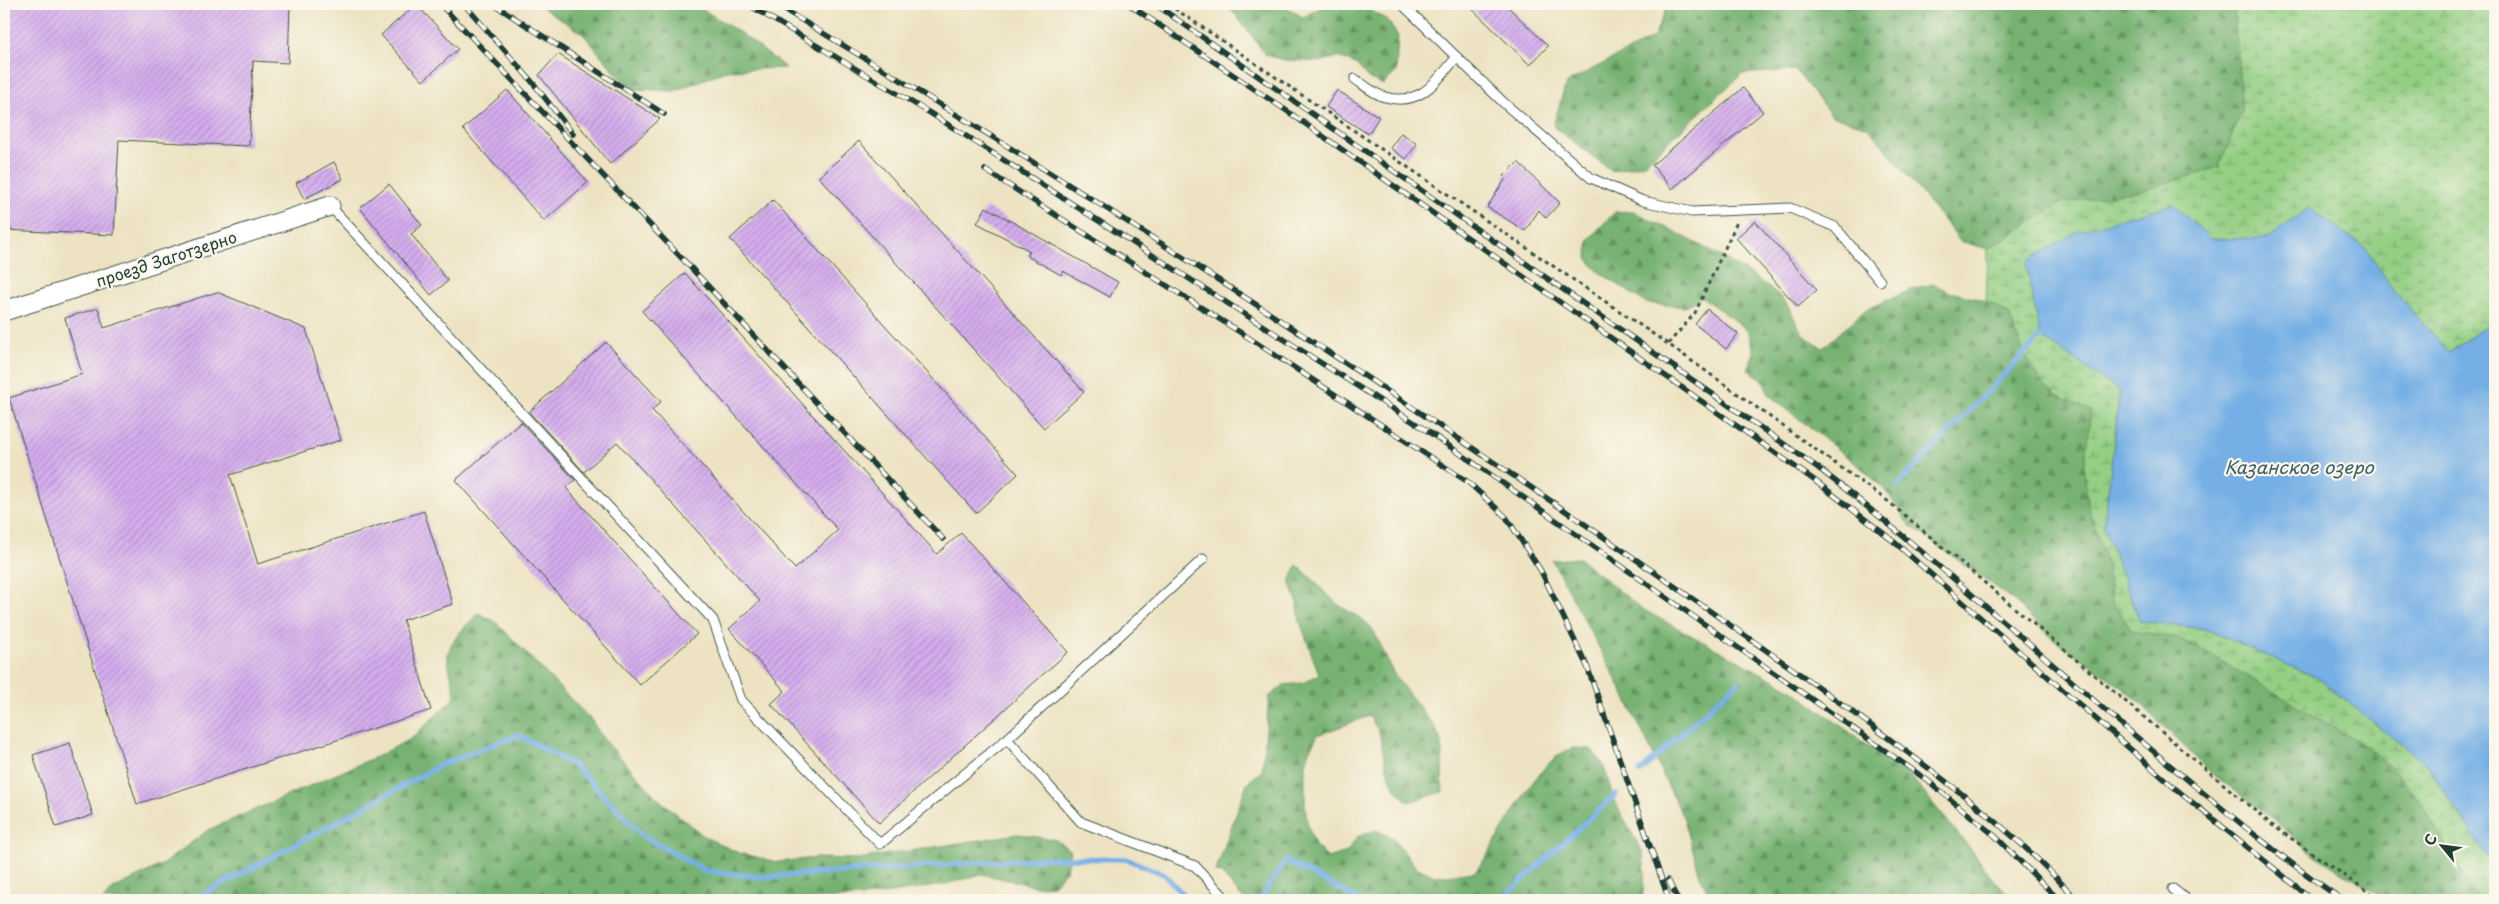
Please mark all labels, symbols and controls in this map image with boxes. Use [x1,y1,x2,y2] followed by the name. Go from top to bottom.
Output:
[92,224,240,292] street label: проезд Заготзерно
[2224,453,2374,480] water label: Казанское озеро
[2416,822,2466,872] north arrow
[2418,830,2442,849] text: С

